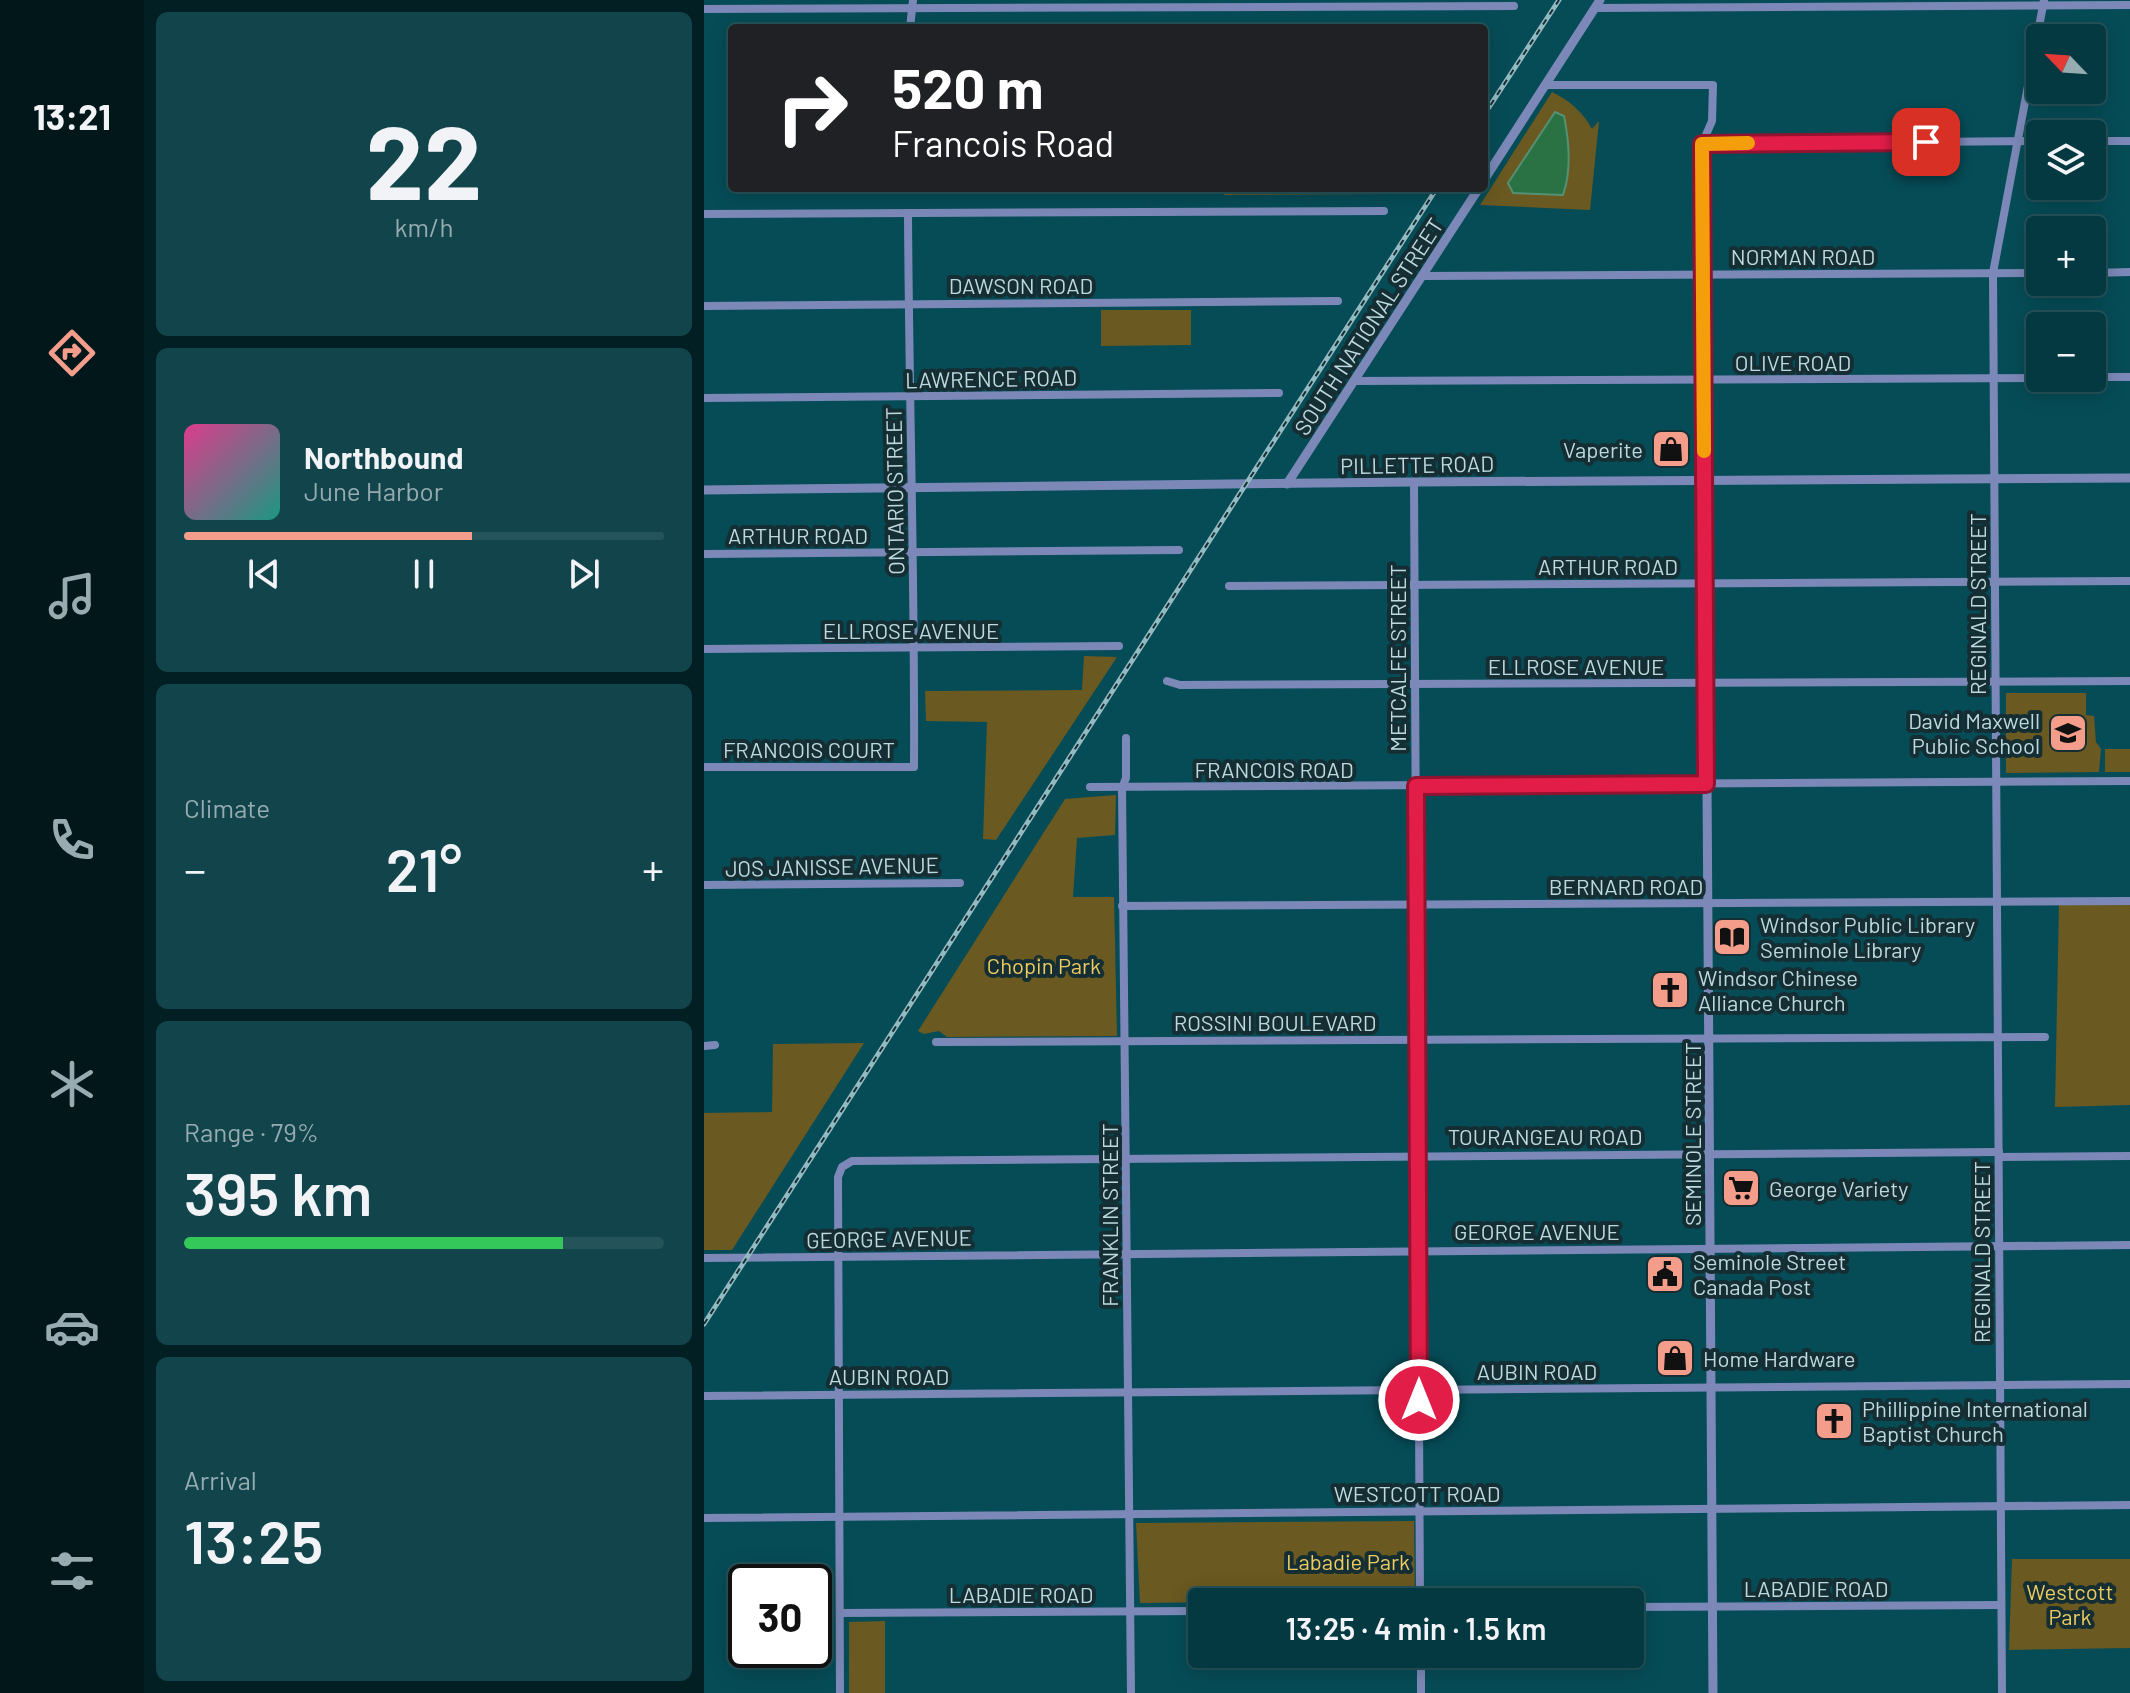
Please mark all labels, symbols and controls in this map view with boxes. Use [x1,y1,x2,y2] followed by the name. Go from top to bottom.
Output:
[2026,24,2106,104] north arrow
[2026,24,2106,392] map controls
[892,53,1043,120] text: 520 m
[760,56,864,160] icon: right
[33,94,111,137] text: 13:21
[366,96,482,221] text: 22
[1892,108,1960,176] pin
[1904,120,1948,164] icon: arrive
[2026,120,2106,200] button: layers
[892,121,1114,164] text: Francois Road
[395,211,453,242] text: km/h
[1288,213,1448,439] street label: SOUTH NATIONAL STREET
[2026,216,2106,296] button: +
[1731,243,1875,269] street label: NORMAN ROAD
[949,272,1093,298] street label: DAWSON ROAD
[2026,312,2106,392] button: −
[44,325,100,381] icon: directions
[1735,349,1851,375] street label: OLIVE ROAD
[905,364,1077,392] street label: LAWRENCE ROAD
[880,407,908,575] street label: ONTARIO STREET
[1650,428,1692,470] shop icon: Vaperite
[1563,436,1643,462] place label: Vaperite
[304,439,463,475] text: Northbound
[1340,450,1494,478] street label: PILLETTE ROAD
[304,475,443,506] text: June Harbor
[1964,513,1990,695] street label: REGINALD STREET
[728,522,868,548] street label: ARTHUR ROAD
[242,552,286,596] icon: previous
[402,552,446,596] icon: pause
[562,552,606,596] icon: next
[1538,553,1678,579] street label: ARTHUR ROAD
[1384,564,1410,752] street label: METCALFE STREET
[44,568,100,624] icon: music
[823,617,999,643] street label: ELLROSE AVENUE
[1488,653,1664,679] street label: ELLROSE AVENUE
[1908,707,2040,758] place label: David Maxwell Public School
[2047,712,2089,754] school or university icon: David Maxwell Public School
[723,736,895,762] street label: FRANCOIS COURT
[1194,756,1354,782] street label: FRANCOIS ROAD
[184,792,270,823] text: Climate
[44,812,100,868] icon: phone
[386,832,462,904] text: 21°
[184,842,206,895] text: −
[642,842,664,895] text: +
[725,851,939,881] street label: JOS JANISSE AVENUE
[1549,873,1703,899] street label: BERNARD ROAD
[1760,911,1975,962] place label: Windsor Public Library Seminole Library
[1711,916,1753,958] library icon: Windsor Public Library Seminole Library
[987,952,1101,978] park label: Chopin Park
[1698,964,1858,1015] place label: Windsor Chinese Alliance Church
[1649,969,1691,1011] church icon: Windsor Chinese Alliance Church
[1174,1009,1376,1035] street label: ROSSINI BOULEVARD
[1679,1042,1705,1226] street label: SEMINOLE STREET
[44,1056,100,1112] icon: climate
[184,1116,319,1147] text: Range · 79%
[1096,1123,1122,1307] street label: FRANKLIN STREET
[1448,1123,1642,1149] street label: TOURANGEAU ROAD
[184,1156,372,1228] text: 395 km
[1968,1161,1994,1343] street label: REGINALD STREET
[1720,1167,1762,1209] supermarket icon: George Variety
[1769,1175,1908,1201] place label: George Variety
[1454,1218,1620,1244] street label: GEORGE AVENUE
[806,1224,972,1252] street label: GEORGE AVENUE
[1693,1248,1846,1299] place label: Seminole Street Canada Post
[1644,1253,1686,1295] public building icon: Seminole Street Canada Post
[44,1299,100,1355] icon: car
[1654,1337,1696,1379] shop icon: Home Hardware
[1703,1345,1856,1371] place label: Home Hardware
[1377,1358,1461,1442] position arrow
[1477,1358,1597,1384] street label: AUBIN ROAD
[829,1363,949,1389] street label: AUBIN ROAD
[1862,1395,2088,1446] place label: Phillippine International Baptist Church
[1813,1400,1855,1442] church icon: Phillippine International Baptist Church
[184,1464,257,1495] text: Arrival
[1334,1480,1500,1506] street label: WESTCOTT ROAD
[184,1504,323,1576] text: 13:25
[44,1543,100,1599] icon: filters
[1286,1548,1410,1574] park label: Labadie Park
[728,1564,832,1668] speed limit sign: 30
[1744,1575,1888,1601] street label: LABADIE ROAD
[2026,1578,2114,1629] park label: Westcott Park
[949,1581,1093,1607] street label: LABADIE ROAD
[1286,1610,1546,1646] text: 13:25 · 4 min · 1.5 km

